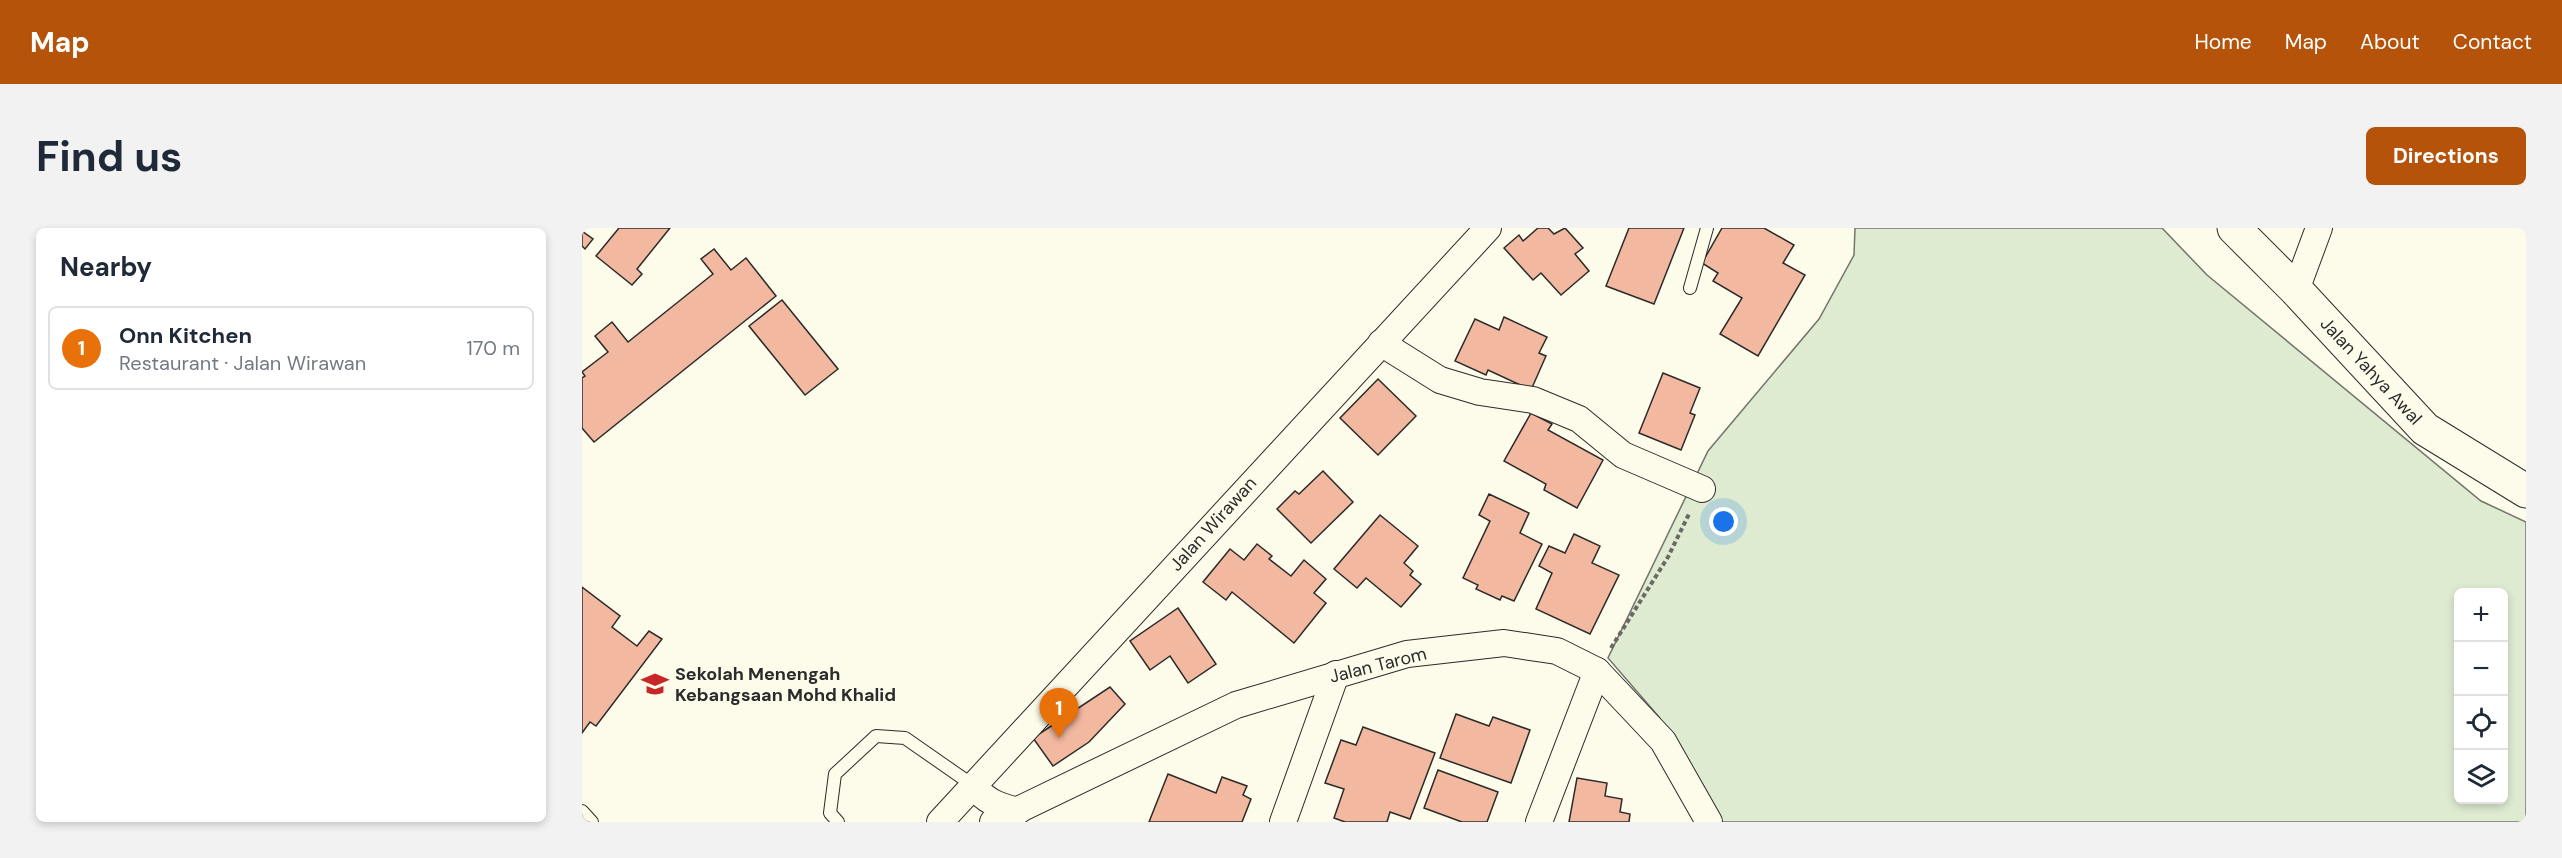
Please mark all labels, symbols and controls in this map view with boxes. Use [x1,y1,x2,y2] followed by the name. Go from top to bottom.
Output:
[30,24,90,61] text: Map
[2194,28,2252,56] text: Home
[2285,28,2327,56] text: Map
[2360,28,2420,56] text: About
[2453,28,2532,56] text: Contact
[2366,127,2526,185] button: Directions
[36,129,182,184] text: Find us
[60,250,152,284] text: Nearby
[2315,312,2427,430] street label: Jalan Yahya Awal
[119,321,252,350] text: Onn Kitchen
[78,335,85,361] text: 1
[467,335,520,361] text: 170 m
[119,350,366,376] text: Restaurant · Jalan Wirawan
[1164,472,1262,576] street label: Jalan Wirawan
[1709,507,1738,536] your location
[2454,588,2508,804] map controls
[2454,588,2508,642] button: +
[1327,641,1429,689] street label: Jalan Tarom
[2454,642,2508,696] button: −
[675,662,896,707] place label: Sekolah Menengah Kebangsaan Mohd Khalid
[640,669,670,699] school or university icon: Sekolah Menengah Kebangsaan Mohd Khalid
[1040,688,1078,738] pin: 1
[2454,696,2508,750] button: locate
[2454,750,2508,804] button: layers

